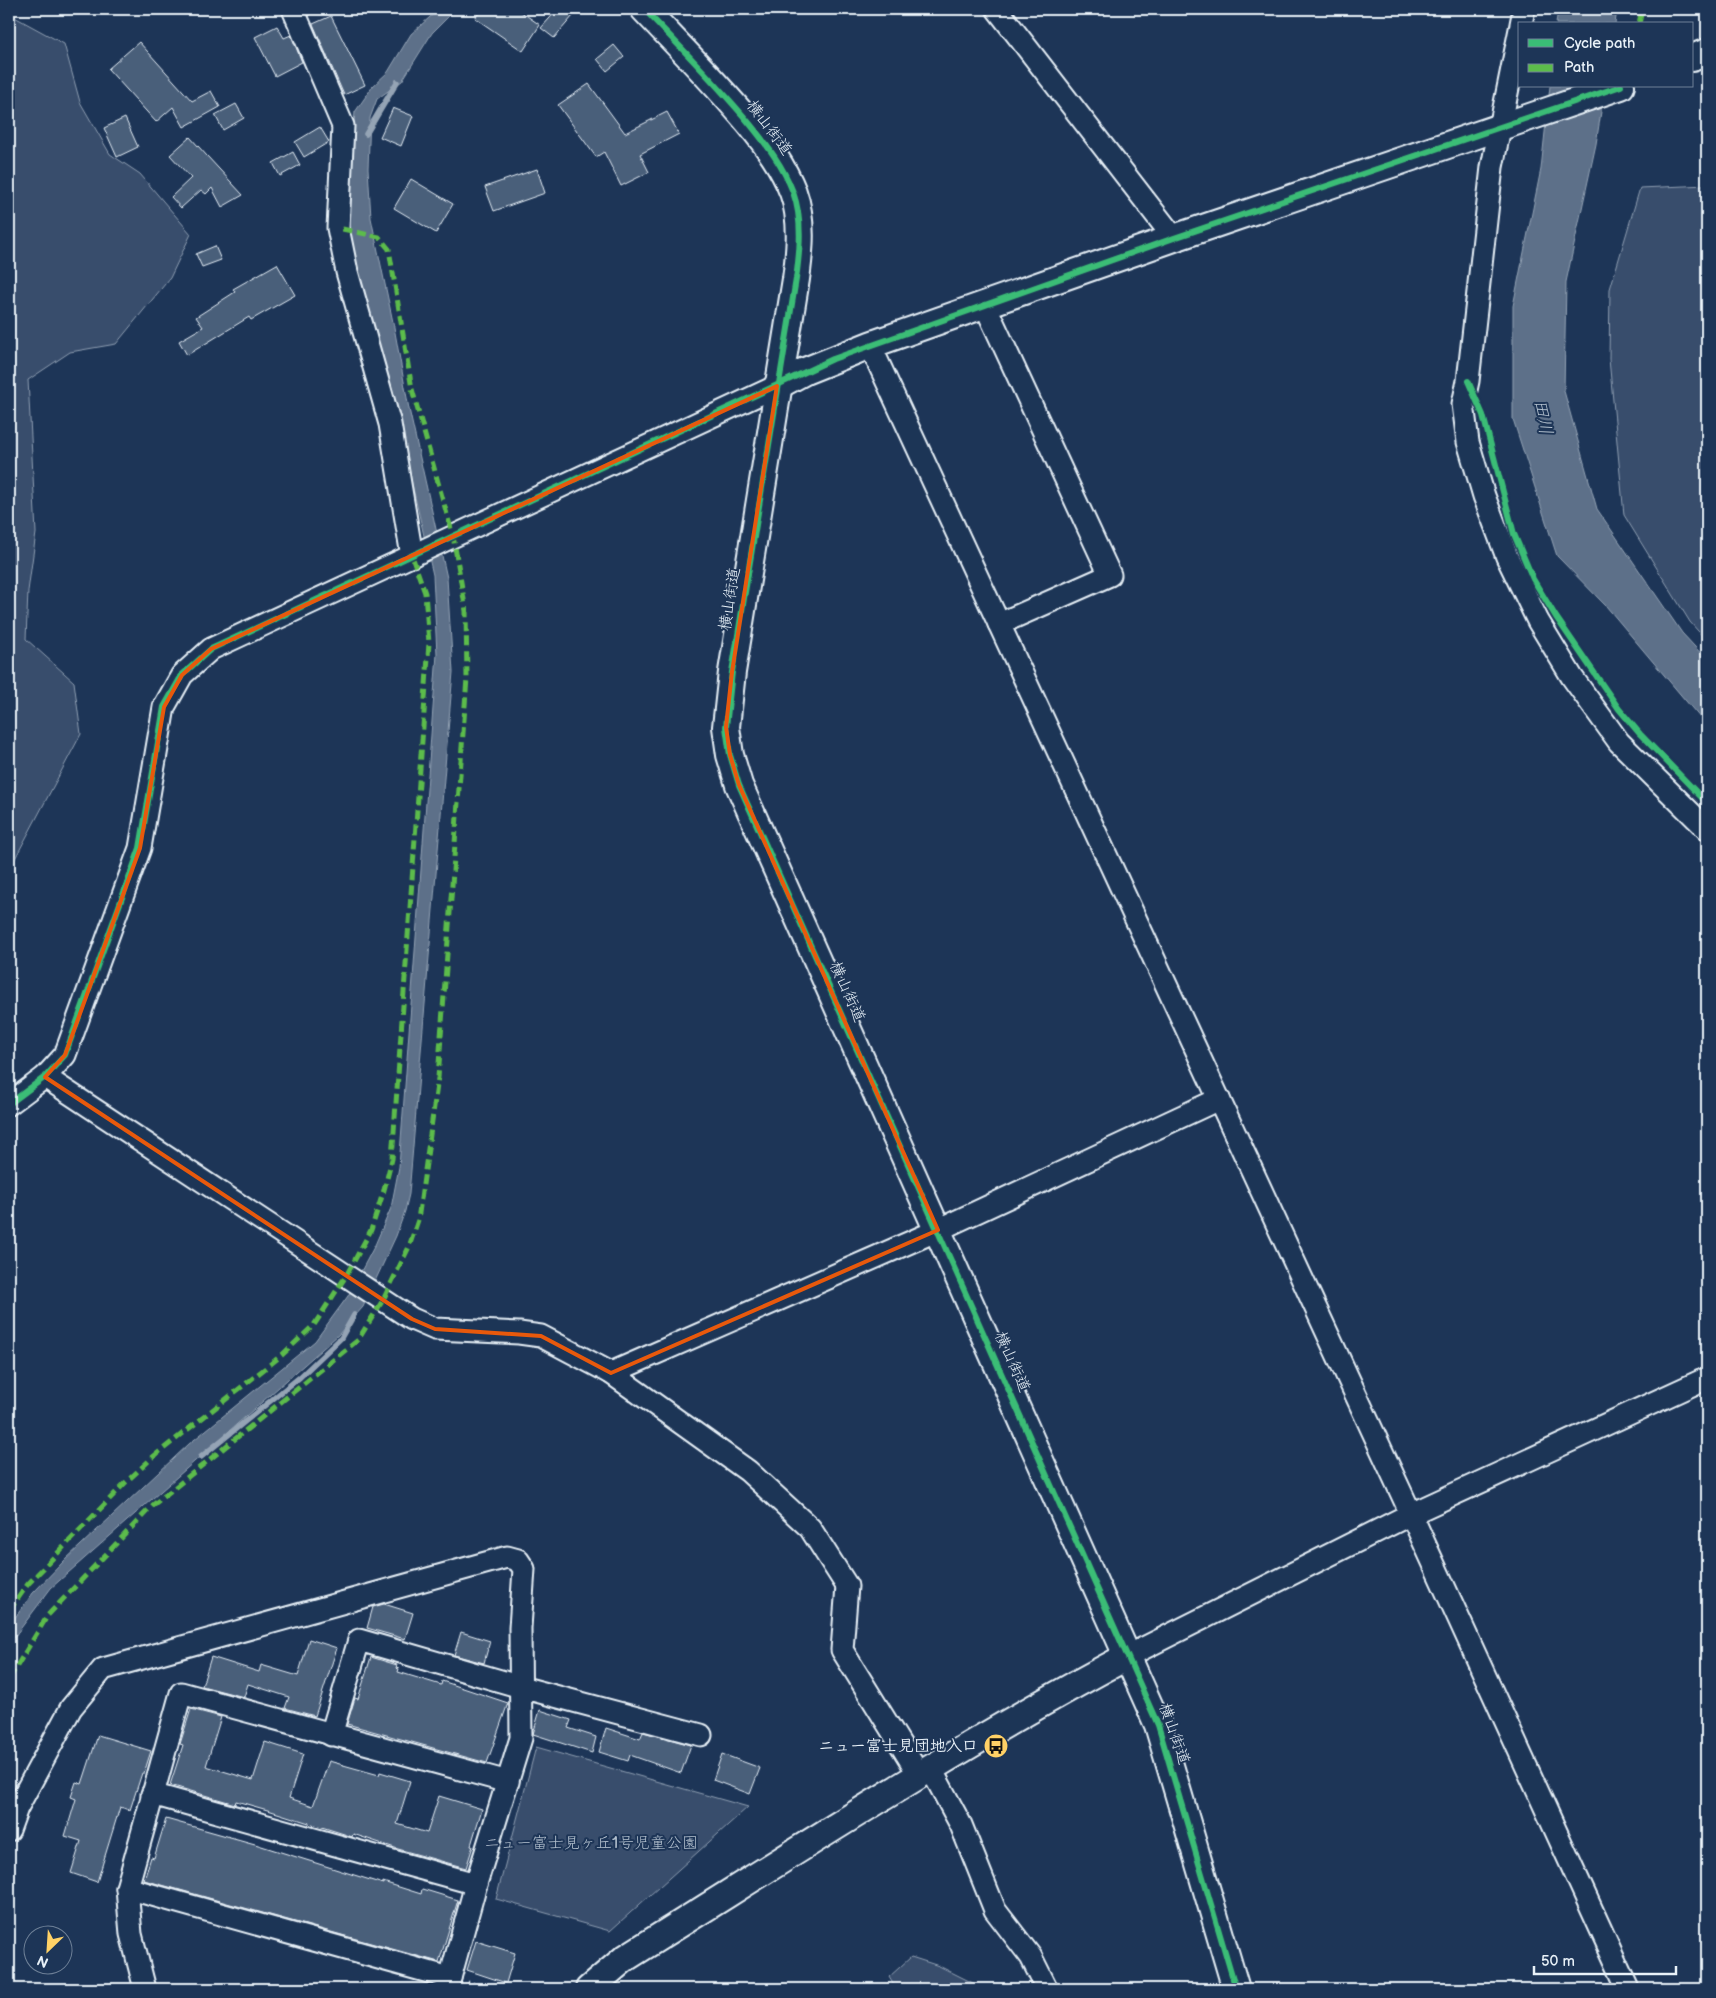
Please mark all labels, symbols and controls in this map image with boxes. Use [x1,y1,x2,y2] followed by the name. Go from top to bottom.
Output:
[1518,22,1694,88] legend
[1564,34,1635,53] text: Cycle path
[1564,58,1594,77] text: Path
[742,97,796,159] street label: 横山街道
[1529,397,1557,437] water label: 田川
[716,566,744,632] street label: 横山街道
[825,959,869,1025] street label: 横山街道
[990,1329,1034,1395] street label: 横山街道
[1155,1701,1193,1767] street label: 横山街道
[983,1733,1009,1759] bus stop icon: ニュー富士見団地入口
[818,1737,978,1756] place label: ニュー富士見団地入口
[484,1834,698,1853] park label: ニュー富士見ヶ丘1号児童公園
[22,1926,72,1976] north arrow
[1534,1943,1676,1975] scale bar
[34,1951,51,1971] text: N
[1541,1952,1575,1971] text: 50 m

